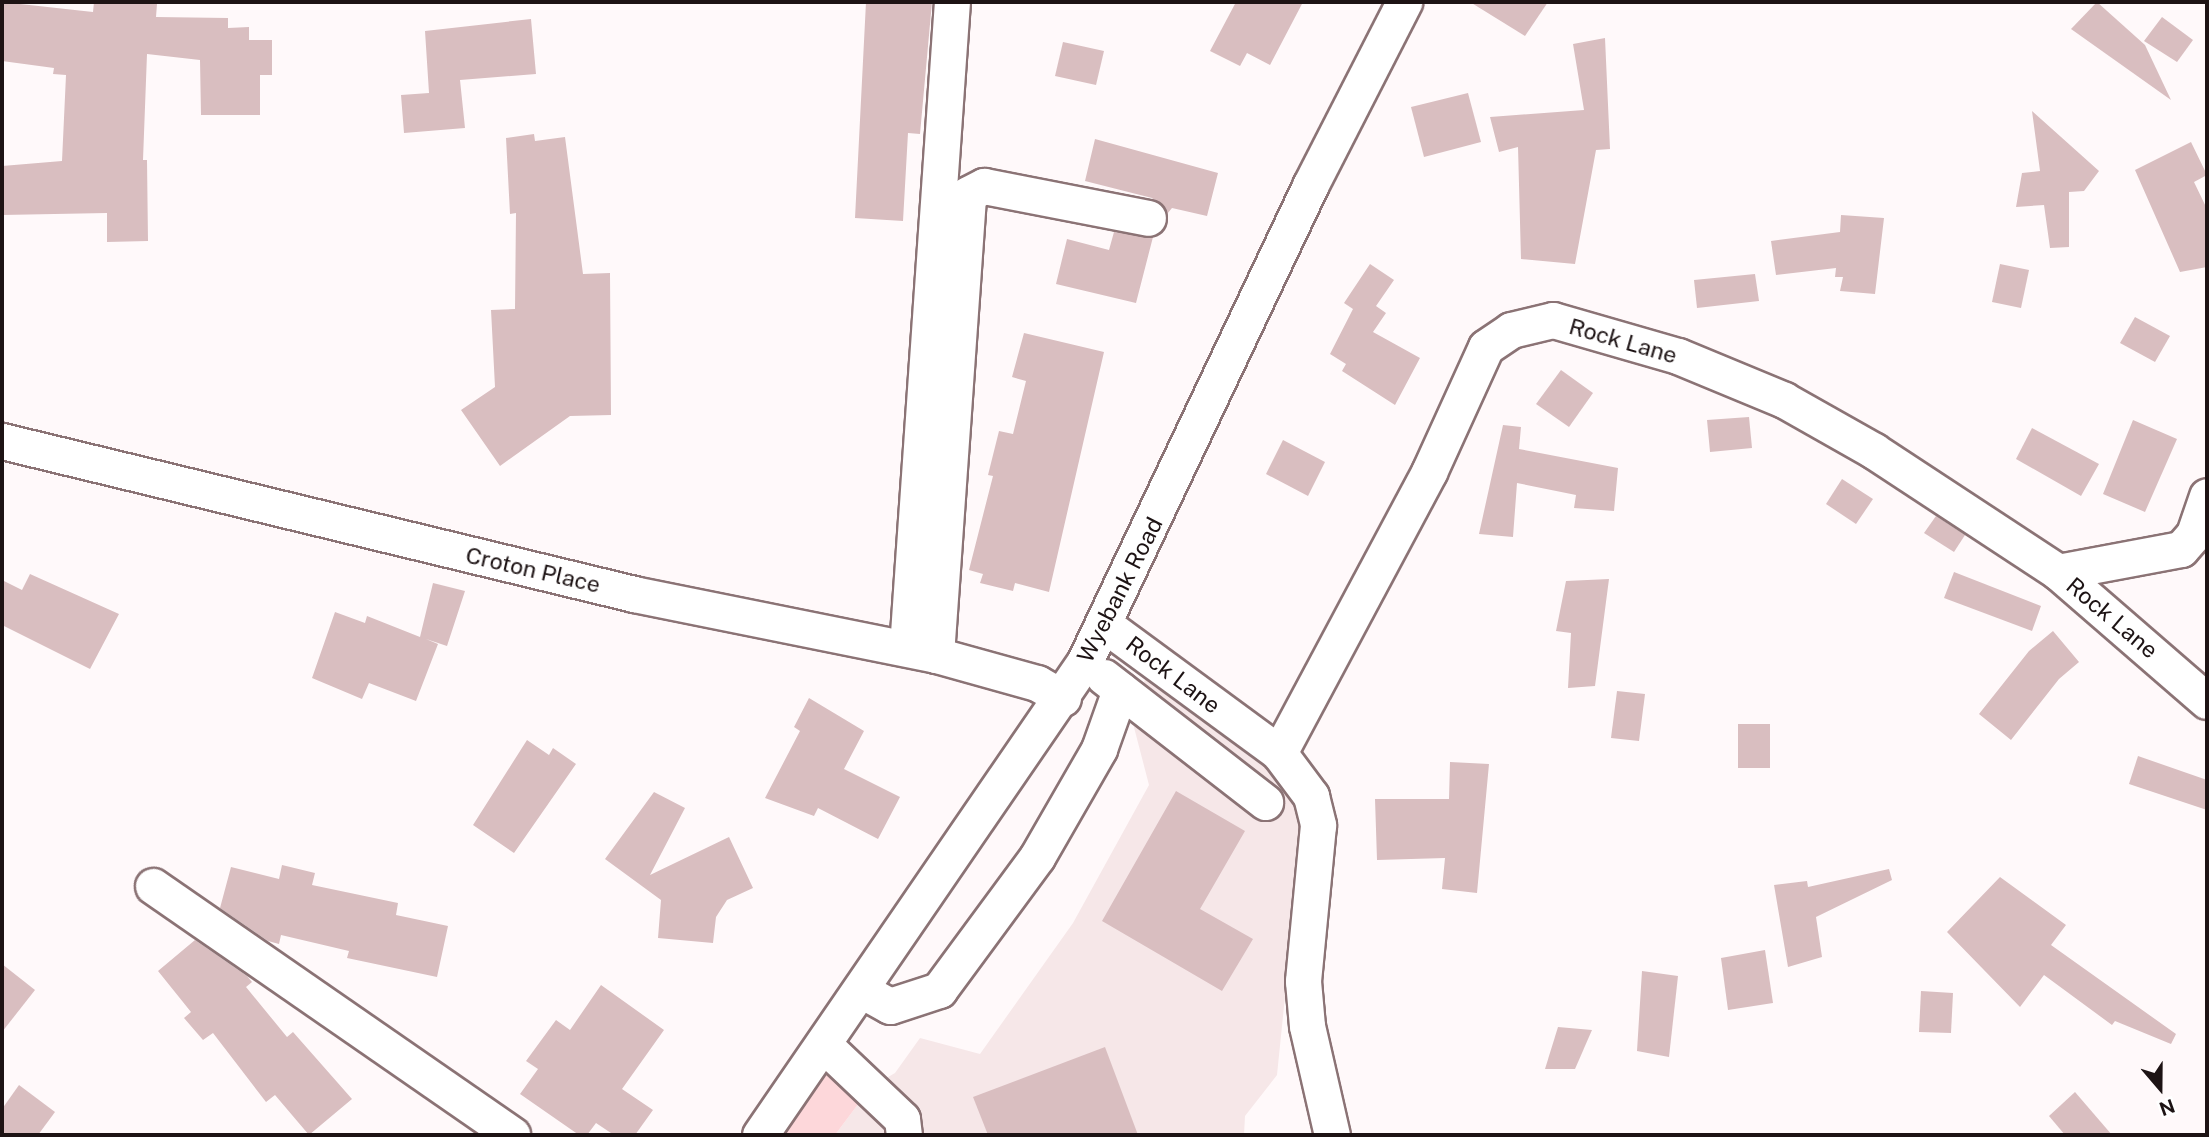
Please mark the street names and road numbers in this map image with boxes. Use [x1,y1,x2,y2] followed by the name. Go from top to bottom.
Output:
[1566,312,1680,370] street label: Rock Lane
[1071,513,1169,667] street label: Wyebank Road
[463,541,603,599] street label: Croton Place
[2061,572,2163,664] street label: Rock Lane
[1120,631,1226,719] street label: Rock Lane

